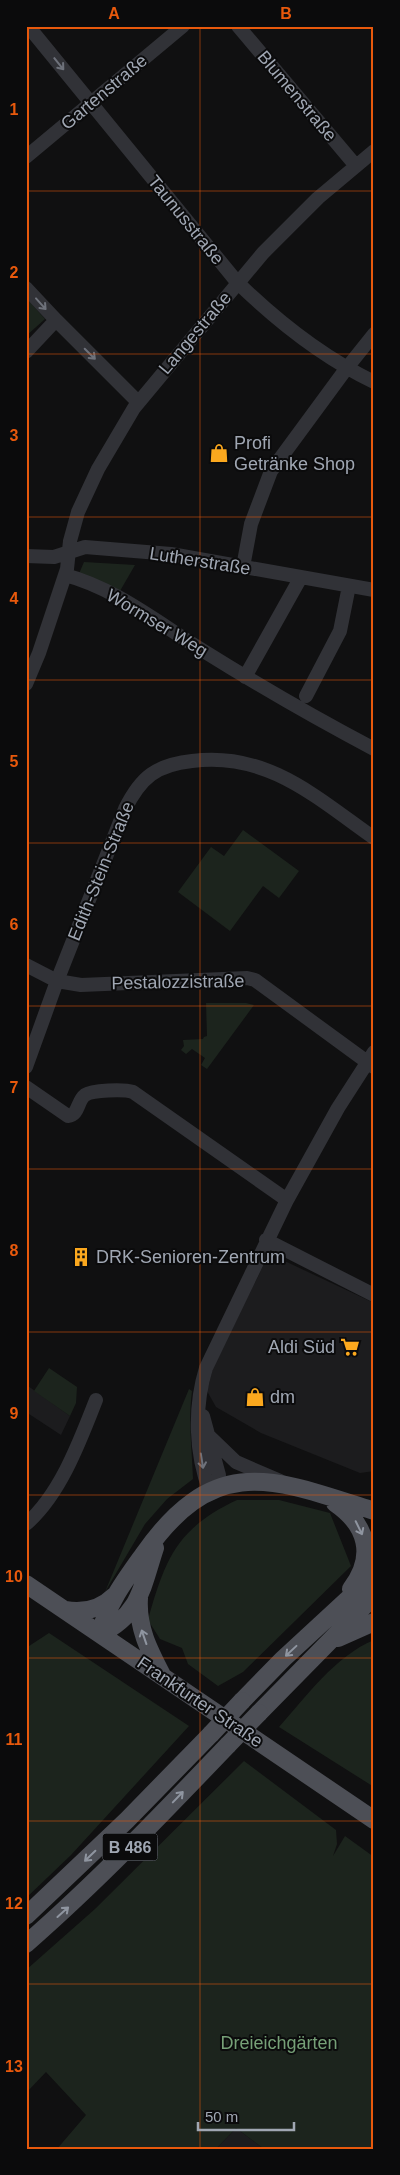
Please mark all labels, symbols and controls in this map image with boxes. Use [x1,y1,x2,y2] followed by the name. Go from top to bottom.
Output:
[108,5,120,22] text: A
[280,5,292,22] text: B
[253,47,341,145] street label: Blumenstraße
[57,50,151,134] street label: Gartenstraße
[53,57,64,70] one-way arrow
[10,101,19,118] text: 1
[144,171,228,269] street label: Taunusstraße
[10,264,19,281] text: 2
[155,288,235,378] street label: Langestraße
[35,297,47,310] one-way arrow
[84,348,96,360] one-way arrow
[10,427,19,444] text: 3
[234,433,355,474] place label: Profi Getränke Shop
[208,442,230,464] shop icon: Profi Getränke Shop
[148,543,252,579] street label: Lutherstraße
[103,585,211,661] street label: Wormser Weg
[10,590,19,607] text: 4
[10,753,19,770] text: 5
[64,799,138,943] street label: Edith-Stein-Straße
[10,916,19,933] text: 6
[111,971,245,993] street label: Pestalozzistraße
[10,1079,19,1096] text: 7
[10,1242,19,1259] text: 8
[70,1246,92,1268] building icon: DRK-Senioren-Zentrum
[96,1247,285,1267] place label: DRK-Senioren-Zentrum
[339,1336,361,1358] supermarket icon: Aldi Süd
[268,1337,335,1357] place label: Aldi Süd
[244,1386,266,1408] shop icon: dm
[270,1387,295,1407] place label: dm
[10,1405,19,1422] text: 9
[197,1453,207,1469] one-way arrow
[355,1520,364,1535] one-way arrow
[5,1568,23,1585] text: 10
[139,1630,148,1646] one-way arrow
[284,1645,297,1657] one-way arrow
[133,1653,267,1751] street label: Frankfurter Straße
[6,1731,23,1748] text: 11
[172,1791,184,1804] one-way arrow
[102,1834,158,1860] road number: B 486
[84,1850,97,1862] one-way arrow
[5,1895,23,1912] text: 12
[56,1906,69,1918] one-way arrow
[220,2033,338,2053] park label: Dreieichgärten
[5,2058,23,2075] text: 13
[198,2100,294,2132] scale bar
[205,2108,238,2125] text: 50 m

